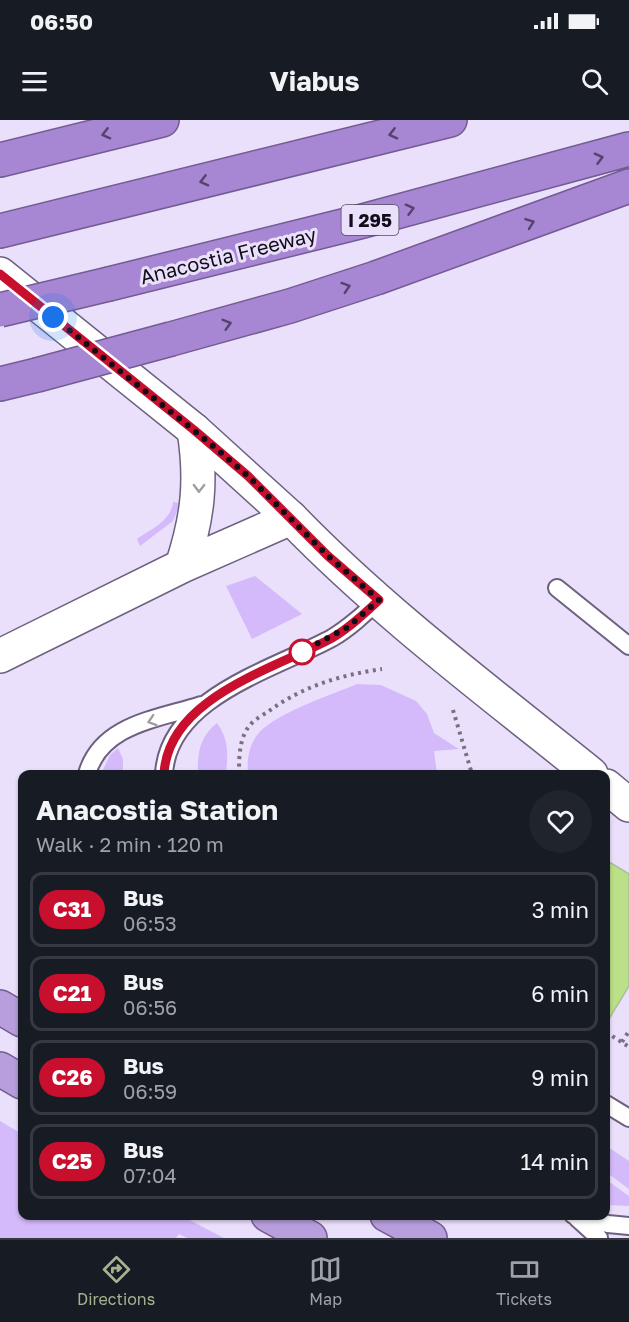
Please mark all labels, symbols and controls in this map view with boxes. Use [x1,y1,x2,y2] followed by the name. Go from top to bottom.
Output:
[30,8,93,35] text: 06:50
[18,65,51,98] icon: menu
[269,65,360,97] text: Viabus
[578,65,611,98] icon: search
[101,126,111,139] one-way arrow
[388,127,398,140] one-way arrow
[593,153,603,165] one-way arrow
[199,173,209,186] one-way arrow
[405,204,415,216] one-way arrow
[342,205,398,235] road number: I 295
[524,218,535,231] one-way arrow
[137,222,319,288] street label: Anacostia Freeway
[340,282,351,295] one-way arrow
[38,302,68,332] your location
[221,319,232,331] one-way arrow
[193,483,205,492] one-way arrow
[289,639,315,665] unlabelled marker
[147,713,158,726] one-way arrow
[529,790,592,853] button: heart
[36,793,278,826] text: Anacostia Station
[36,832,224,856] text: Walk · 2 min · 120 m
[123,884,164,911] text: Bus
[53,896,91,922] text: C31
[532,896,589,923] text: 3 min
[123,911,177,935] text: 06:53
[123,968,164,995] text: Bus
[53,980,91,1006] text: C21
[531,980,589,1007] text: 6 min
[123,995,177,1019] text: 06:56
[123,1052,164,1079] text: Bus
[51,1064,93,1090] text: C26
[531,1064,589,1091] text: 9 min
[123,1079,177,1103] text: 06:59
[123,1136,164,1163] text: Bus
[52,1148,92,1174] text: C25
[521,1148,589,1175] text: 14 min
[123,1163,177,1187] text: 07:04
[77,1253,155,1309] tab: Directions
[309,1253,342,1309] tab: Map
[496,1253,552,1309] tab: Tickets

